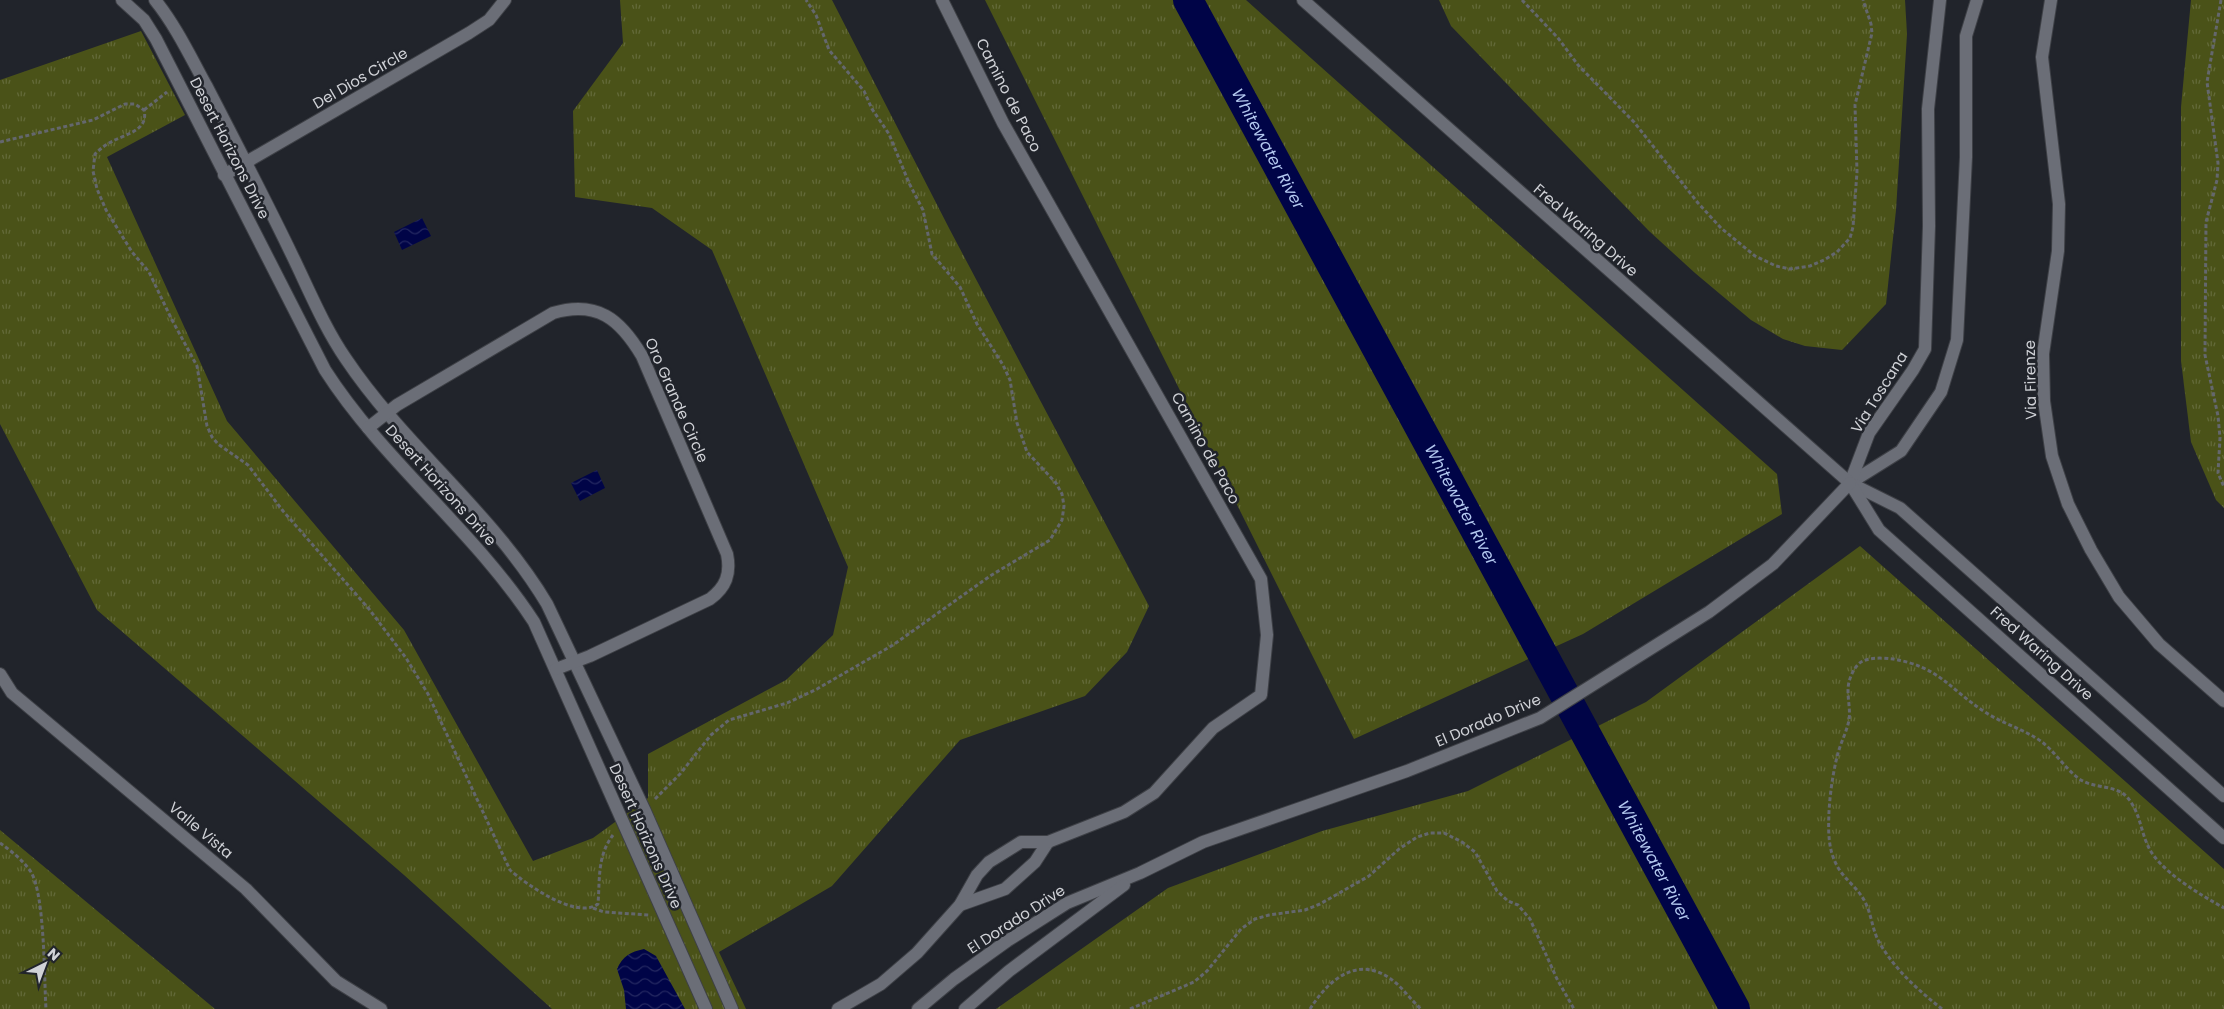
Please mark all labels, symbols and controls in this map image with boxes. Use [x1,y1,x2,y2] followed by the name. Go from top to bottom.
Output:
[971,35,1047,155] street label: Camino de Paco
[309,42,411,114] street label: Del Dios Circle
[185,73,275,223] street label: Desert Horizons Drive
[1226,84,1311,214] water label: Whitewater River
[1529,179,1643,281] street label: Fred Waring Drive
[640,334,714,466] street label: Oro Grande Circle
[2019,340,2041,420] street label: Via Firenze
[1846,347,1912,437] street label: Via Toscana
[1167,388,1245,508] street label: Camino de Paco
[381,420,501,550] street label: Desert Horizons Drive
[1419,440,1504,570] water label: Whitewater River
[1986,601,2098,705] street label: Fred Waring Drive
[1432,688,1544,752] street label: El Dorado Drive
[605,760,687,912] street label: Desert Horizons Drive
[1612,796,1697,926] water label: Whitewater River
[164,797,238,863] street label: Valle Vista
[963,880,1069,958] street label: El Dorado Drive
[20,939,70,989] north arrow
[43,943,64,965] text: N

